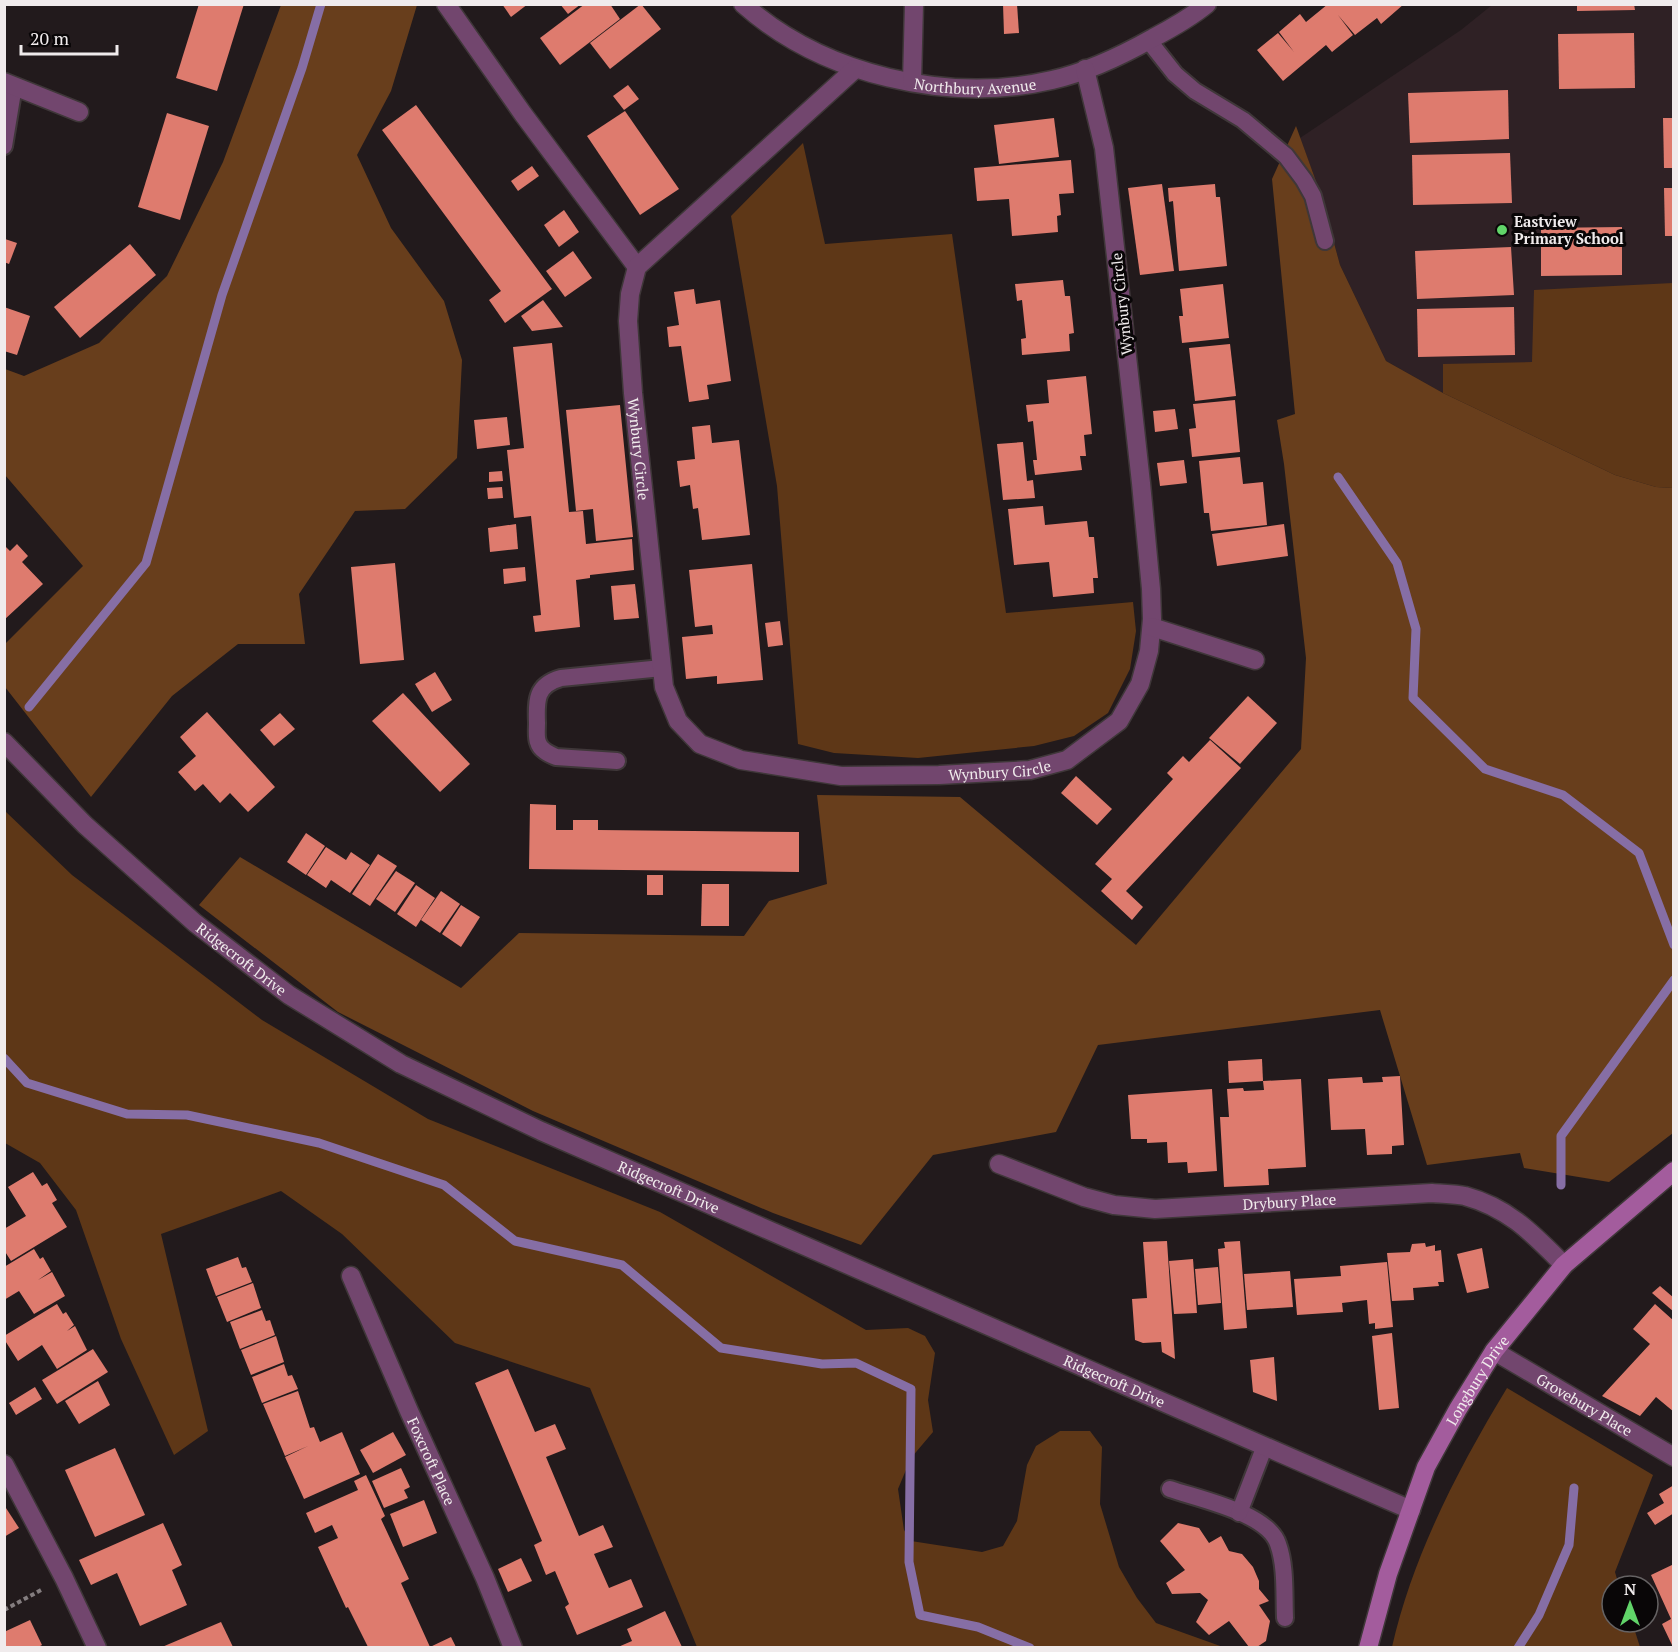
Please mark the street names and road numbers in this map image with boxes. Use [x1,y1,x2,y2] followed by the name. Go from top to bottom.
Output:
[913,73,1038,98] street label: Northbury Avenue
[1106,252,1136,356] street label: Wynbury Circle
[624,397,654,501] street label: Wynbury Circle
[948,755,1053,784] street label: Wynbury Circle
[192,918,291,1000] street label: Ridgecroft Drive
[615,1156,723,1218] street label: Ridgecroft Drive
[1242,1189,1337,1214] street label: Drybury Place
[1441,1331,1513,1429] street label: Longbury Drive
[1061,1350,1168,1412] street label: Ridgecroft Drive
[1533,1368,1636,1440] street label: Grovebury Place
[403,1414,460,1508] street label: Foxcroft Place

